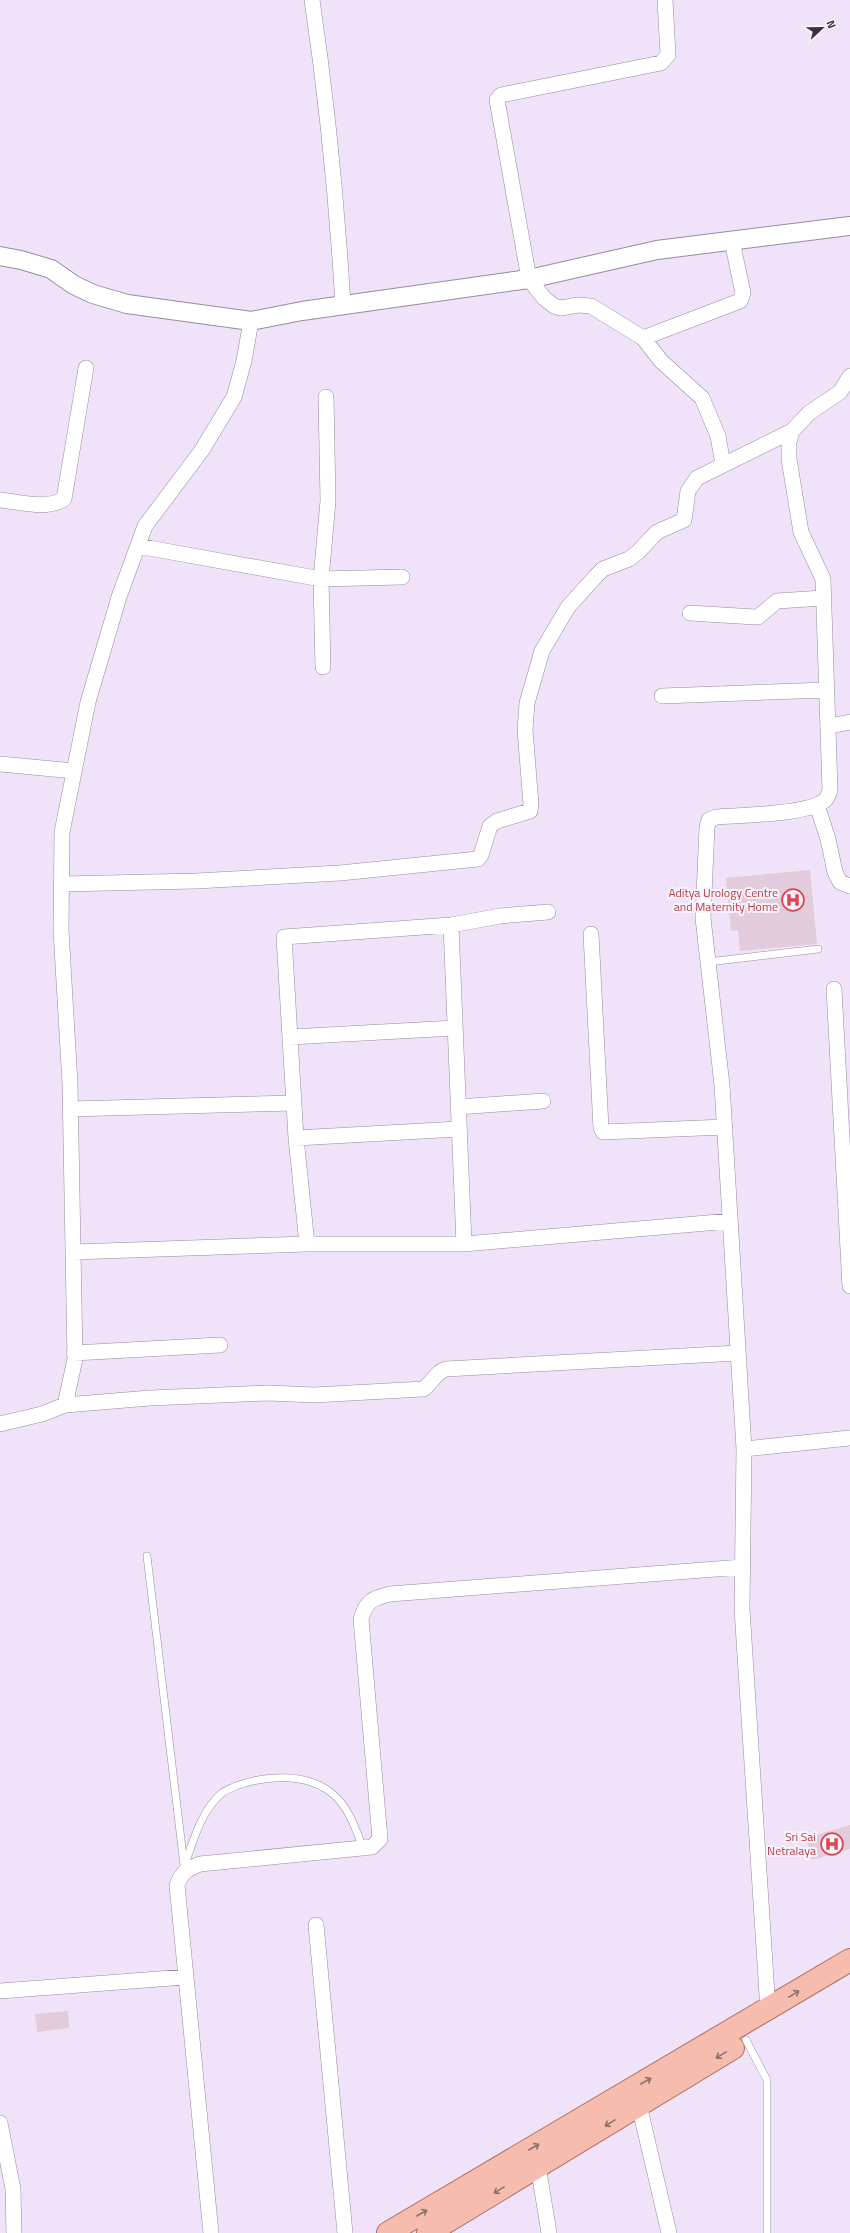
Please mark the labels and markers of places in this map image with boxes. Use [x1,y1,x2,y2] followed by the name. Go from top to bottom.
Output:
[668,883,778,916] place label: Aditya Urology Centre and Maternity Home
[780,887,806,913] hospital icon: Aditya Urology Centre and Maternity Home
[767,1827,816,1860] place label: Sri Sai Netralaya
[819,1831,845,1857] hospital icon: Sri Sai Netralaya

